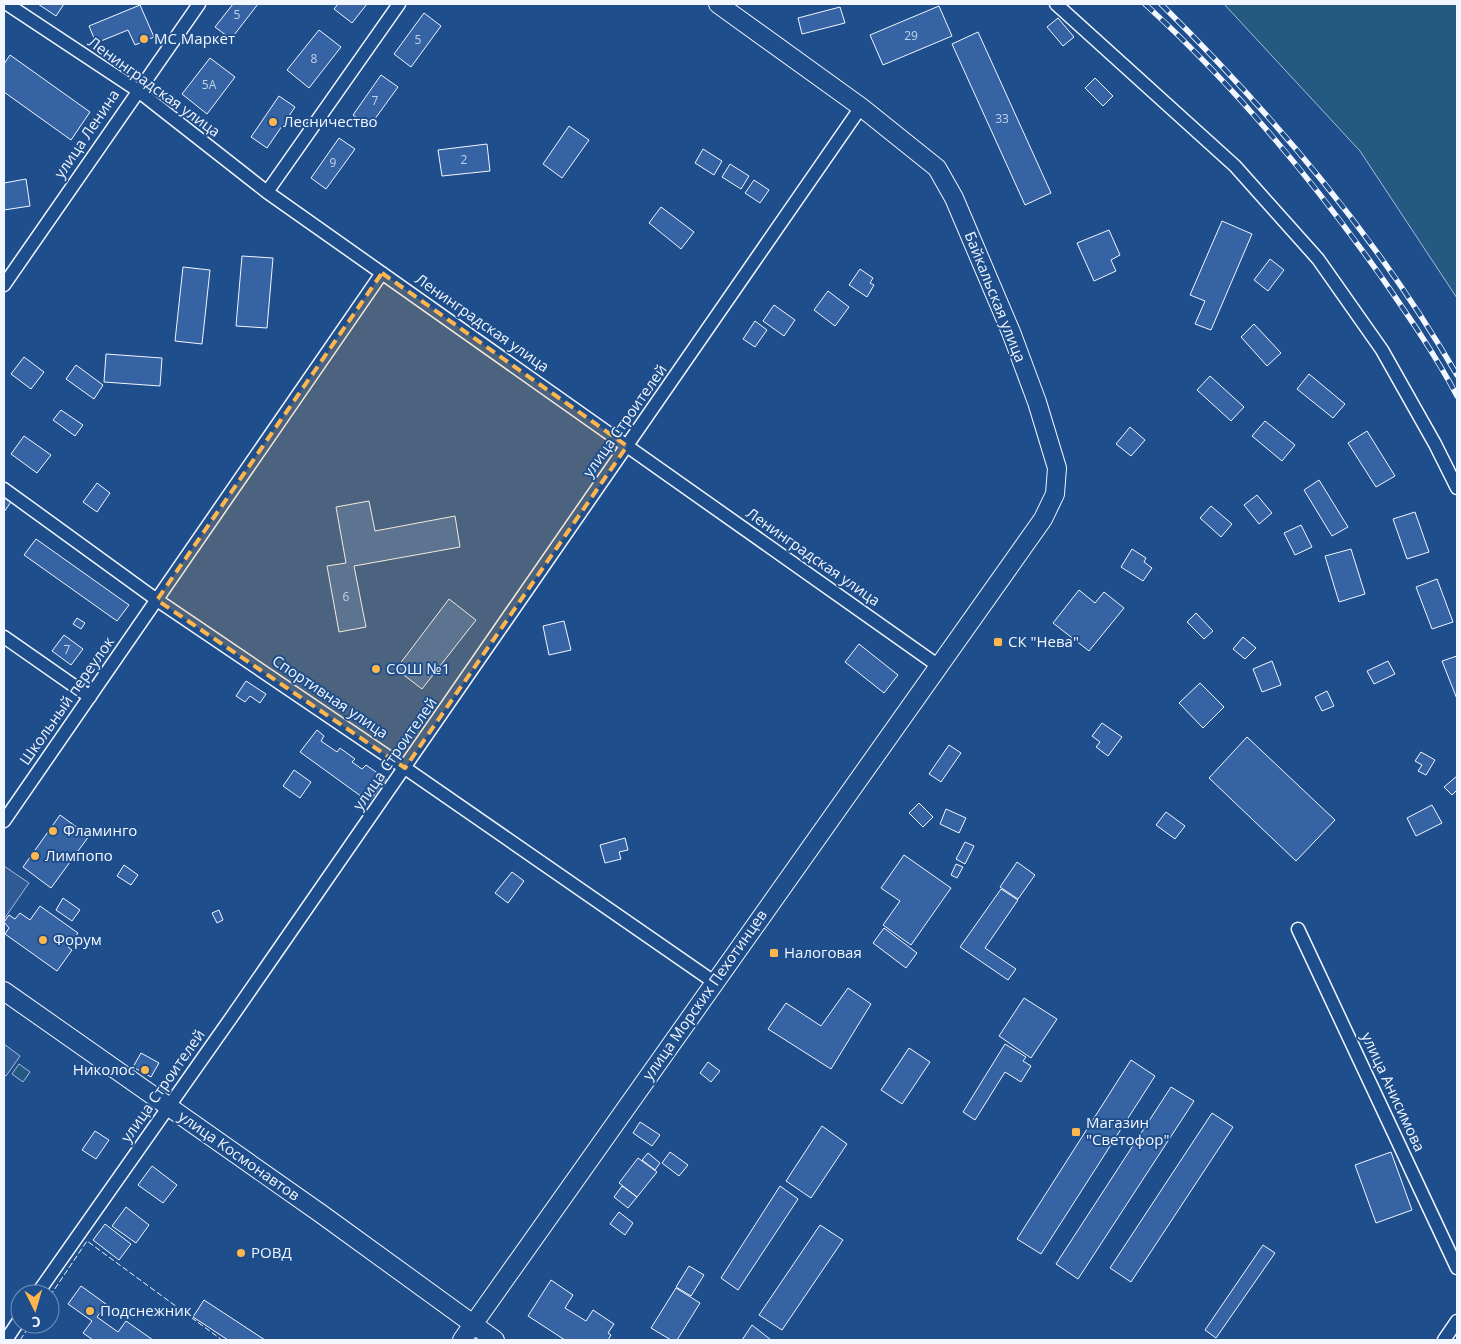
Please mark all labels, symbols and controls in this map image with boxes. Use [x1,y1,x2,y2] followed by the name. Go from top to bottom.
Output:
[234,6,241,23] house number: 5
[904,27,918,44] house number: 29
[154,28,235,48] place label: МС Маркет
[84,31,225,141] street label: Ленинградская улица
[415,31,422,48] house number: 5
[138,33,150,45] marker: МС Маркет
[311,50,318,67] house number: 8
[202,76,217,93] house number: 5А
[49,85,123,182] street label: улица Ленина
[372,92,379,109] house number: 7
[995,110,1009,127] house number: 33
[283,111,378,131] place label: Лесничество
[267,116,279,128] marker: Лесничество
[461,151,468,168] house number: 2
[330,154,337,171] house number: 9
[961,228,1031,365] street label: Байкальская улица
[412,268,553,376] street label: Ленинградская улица
[578,360,671,481] street label: улица Строителей
[743,502,884,610] street label: Ленинградская улица
[343,588,350,605] house number: 6
[1008,631,1079,651] place label: СК "Нева"
[14,632,118,769] street label: Школьный переулок
[992,636,1004,648] marker: СК "Нева"
[64,641,71,658] house number: 7
[269,650,392,742] street label: Спортивная улица
[386,658,450,678] place label: СОШ №1
[370,663,382,675] marker: СОШ №1
[348,693,441,814] street label: улица Строителей
[63,820,137,840] place label: Фламинго
[47,825,59,837] marker: Фламинго
[45,845,113,865] place label: Лимпопо
[29,850,41,862] marker: Лимпопо
[638,905,771,1084] street label: улица Морских Пехотинцев
[53,929,102,949] place label: Форум
[37,934,49,946] marker: Форум
[784,942,862,962] place label: Налоговая
[768,947,780,959] marker: Налоговая
[116,1025,209,1146] street label: улица Строителей
[1357,1029,1430,1154] street label: улица Анисимова
[73,1059,135,1079] place label: Николос
[139,1064,151,1076] marker: Николос
[175,1106,304,1205] street label: улица Космонавтов
[1086,1112,1169,1149] place label: Магазин "Светофор"
[1070,1126,1082,1138] marker: Магазин "Светофор"
[251,1242,292,1262] place label: РОВД
[235,1247,247,1259] marker: РОВД
[10,1284,60,1334] north arrow
[100,1300,192,1320] place label: Подснежник
[84,1305,96,1317] marker: Подснежник
[31,1313,41,1332] text: С

